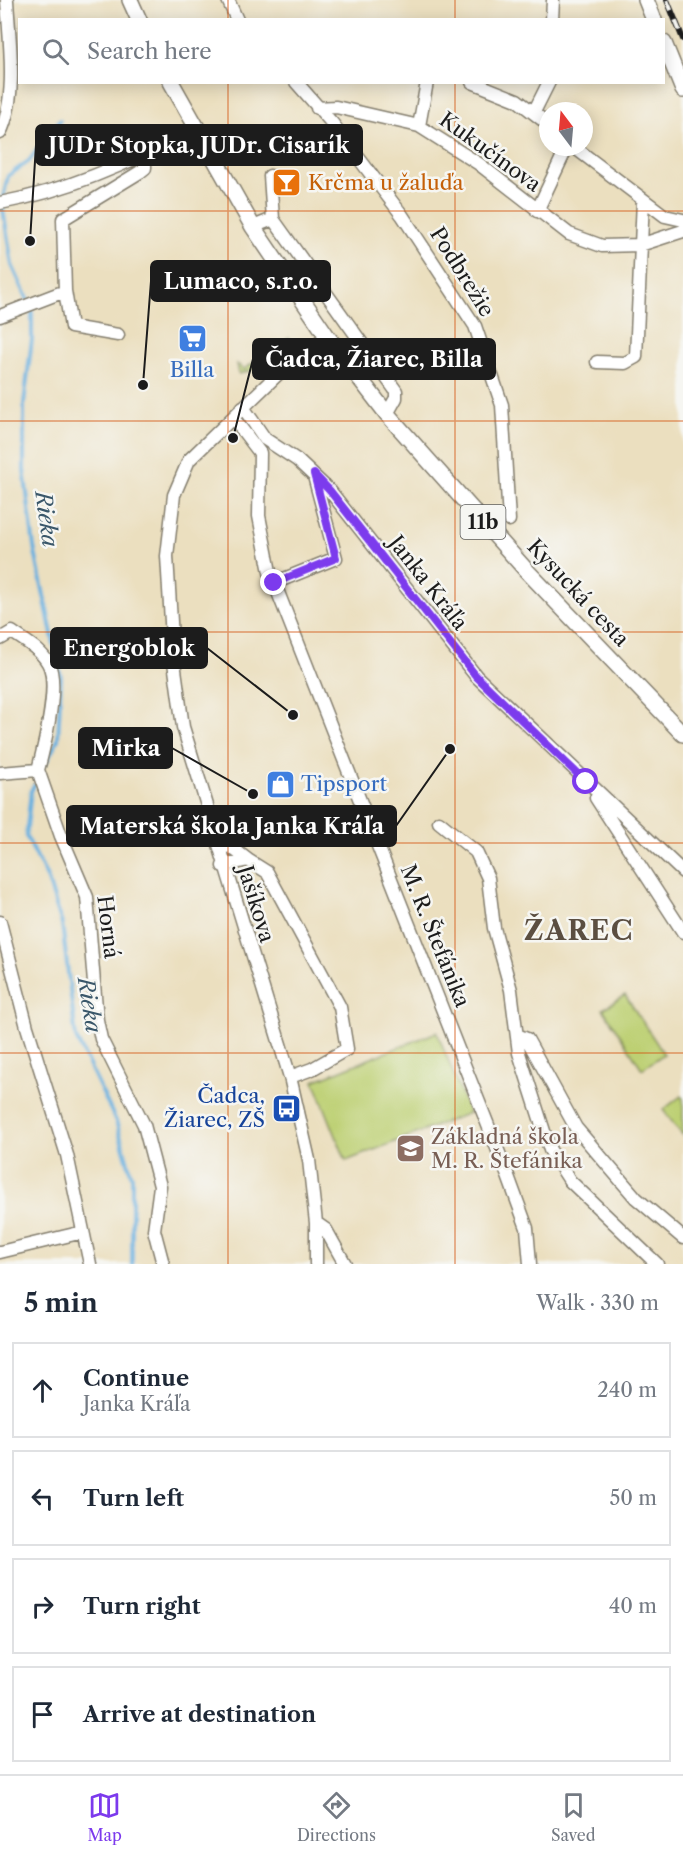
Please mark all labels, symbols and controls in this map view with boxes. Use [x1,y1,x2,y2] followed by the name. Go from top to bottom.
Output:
[18,18,665,84] search box
[39,35,72,68] icon: search
[87,38,212,65] text: Search here
[539,102,593,156] north arrow
[435,106,547,197] street label: Kukučínova
[36,125,362,165] callout: JUDr Stopka, JUDr. Cisarík
[44,132,350,159] text: JUDr Stopka, JUDr. Cisarík
[271,167,303,199] bar icon: Krčma u žaluďa
[308,170,465,195] place label: Krčma u žaluďa
[425,222,500,321] street label: Podbrežie
[151,261,330,301] callout: Lumaco, s.r.o.
[164,268,318,295] text: Lumaco, s.r.o.
[176,323,208,355] supermarket icon: Billa
[253,339,495,379] callout: Čadca, Žiarec, Billa
[265,345,483,373] text: Čadca, Žiarec, Billa
[170,357,215,382] place label: Billa
[29,487,64,549] water label: Rieka
[460,505,506,539] road number: 11b
[382,528,474,636] street label: Janka Kráľa
[522,534,635,652] street label: Kysucká cesta
[260,569,286,595] route end
[51,628,207,668] callout: Energoblok
[63,635,195,662] text: Energoblok
[79,728,172,768] callout: Mirka
[92,735,161,762] text: Mirka
[264,768,296,800] shop icon: Tipsport
[572,768,598,794] route start
[301,771,388,796] place label: Tipsport
[67,806,396,846] callout: Materská škola Janka Kráľa
[80,813,385,840] text: Materská škola Janka Kráľa
[232,859,280,946] street label: Jašíkova
[395,861,476,1012] street label: M. R. Štefánika
[92,894,125,961] street label: Horná
[524,913,634,947] district label: ŽAREC
[71,973,107,1035] water label: Rieka
[164,1083,265,1132] place label: Čadca, Žiarec, ZŠ
[270,1092,302,1124] bus stop icon: Čadca, Žiarec, ZŠ
[431,1124,583,1173] place label: Základná škola M. R. Štefánika
[394,1133,426,1165] school or university icon: Základná škola M. R. Štefánika
[24,1287,98,1319] text: 5 min
[536,1291,659,1315] text: Walk · 330 m
[83,1365,189,1392] text: Continue
[26,1374,59,1407] icon: ahead
[597,1378,657,1402] text: 240 m
[83,1392,191,1416] text: Janka Kráľa
[26,1482,59,1515] icon: left
[83,1485,184,1512] text: Turn left
[610,1486,657,1510] text: 50 m
[26,1590,59,1623] icon: right
[83,1593,201,1620] text: Turn right
[609,1594,657,1618] text: 40 m
[26,1698,59,1731] icon: arrive
[83,1701,316,1728] text: Arrive at destination
[88,1789,122,1845] tab: Map
[297,1789,376,1845] tab: Directions
[551,1789,595,1845] tab: Saved

